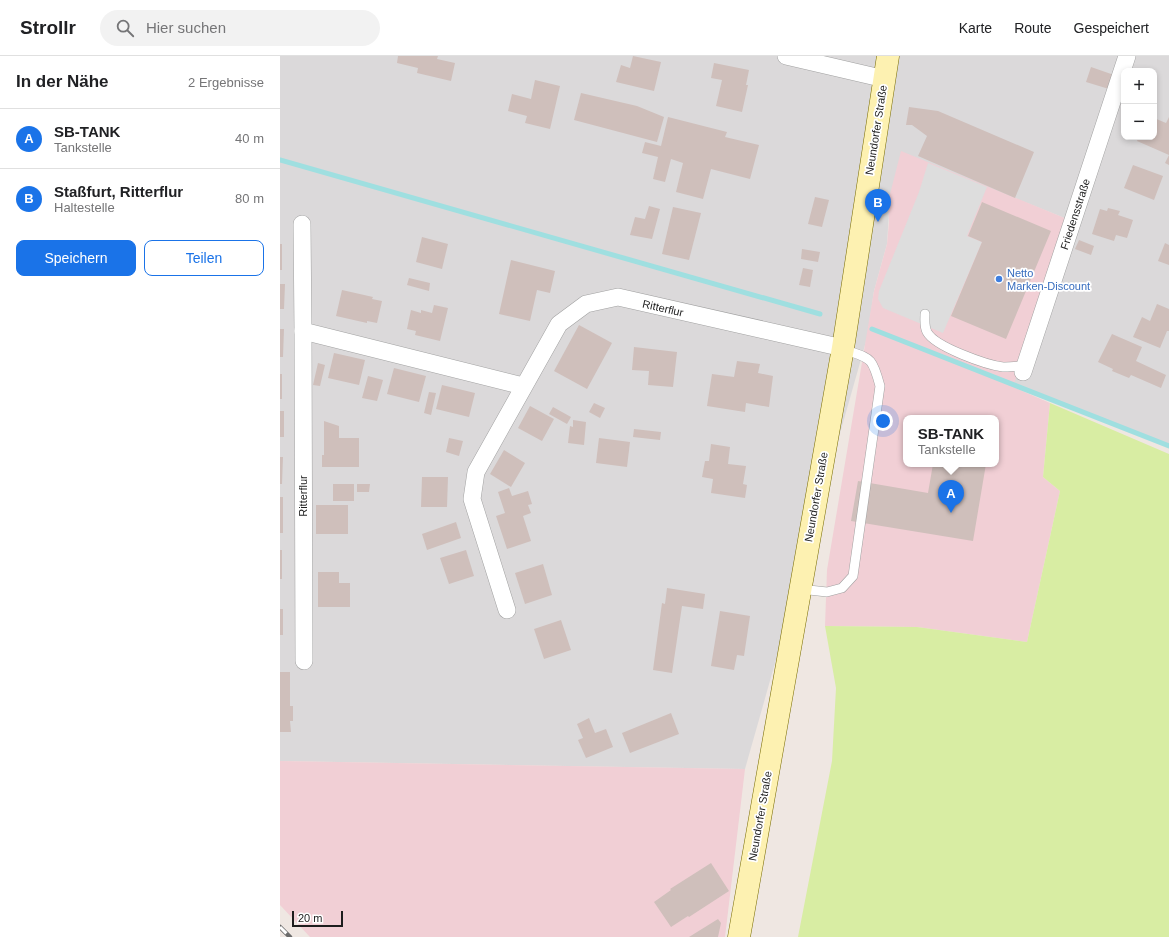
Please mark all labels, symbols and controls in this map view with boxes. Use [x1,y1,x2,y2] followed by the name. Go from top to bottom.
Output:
[100,10,380,46] search box
[20,17,76,38] text: Strollr
[114,17,136,39] icon: search
[146,19,226,36] text: Hier suchen
[959,20,992,36] text: Karte
[1014,20,1052,36] text: Route
[1074,20,1149,36] text: Gespeichert
[1121,68,1157,140] map controls
[1121,68,1157,104] button: +
[16,72,109,91] text: In der Nähe
[188,75,264,90] text: 2 Ergebnisse
[863,84,889,176] street label: Neundorfer Straße
[1121,104,1157,140] button: −
[54,123,120,140] text: SB-TANK
[24,131,34,146] text: A
[235,131,264,146] text: 40 m
[54,140,112,155] text: Tankstelle
[1058,177,1092,251] street label: Friedensstraße
[54,183,183,200] text: Staßfurt, Ritterflur
[865,189,891,222] pin: B
[24,191,34,206] text: B
[235,191,264,206] text: 80 m
[54,200,115,215] text: Haltestelle
[16,240,136,276] button: Speichern
[144,240,264,276] button: Teilen
[1007,267,1090,292] place label: Netto Marken-Discount
[994,274,1004,284] marker: Netto Marken-Discount
[641,297,685,319] street label: Ritterflur
[873,411,893,431] your location
[903,415,999,467] popup
[918,425,984,442] text: SB-TANK
[918,442,976,457] text: Tankstelle
[802,451,830,543] street label: Neundorfer Straße
[297,475,309,517] street label: Ritterflur
[938,480,964,513] pin: A
[746,770,774,862] street label: Neundorfer Straße
[292,909,343,928] scale bar
[298,912,322,924] text: 20 m

